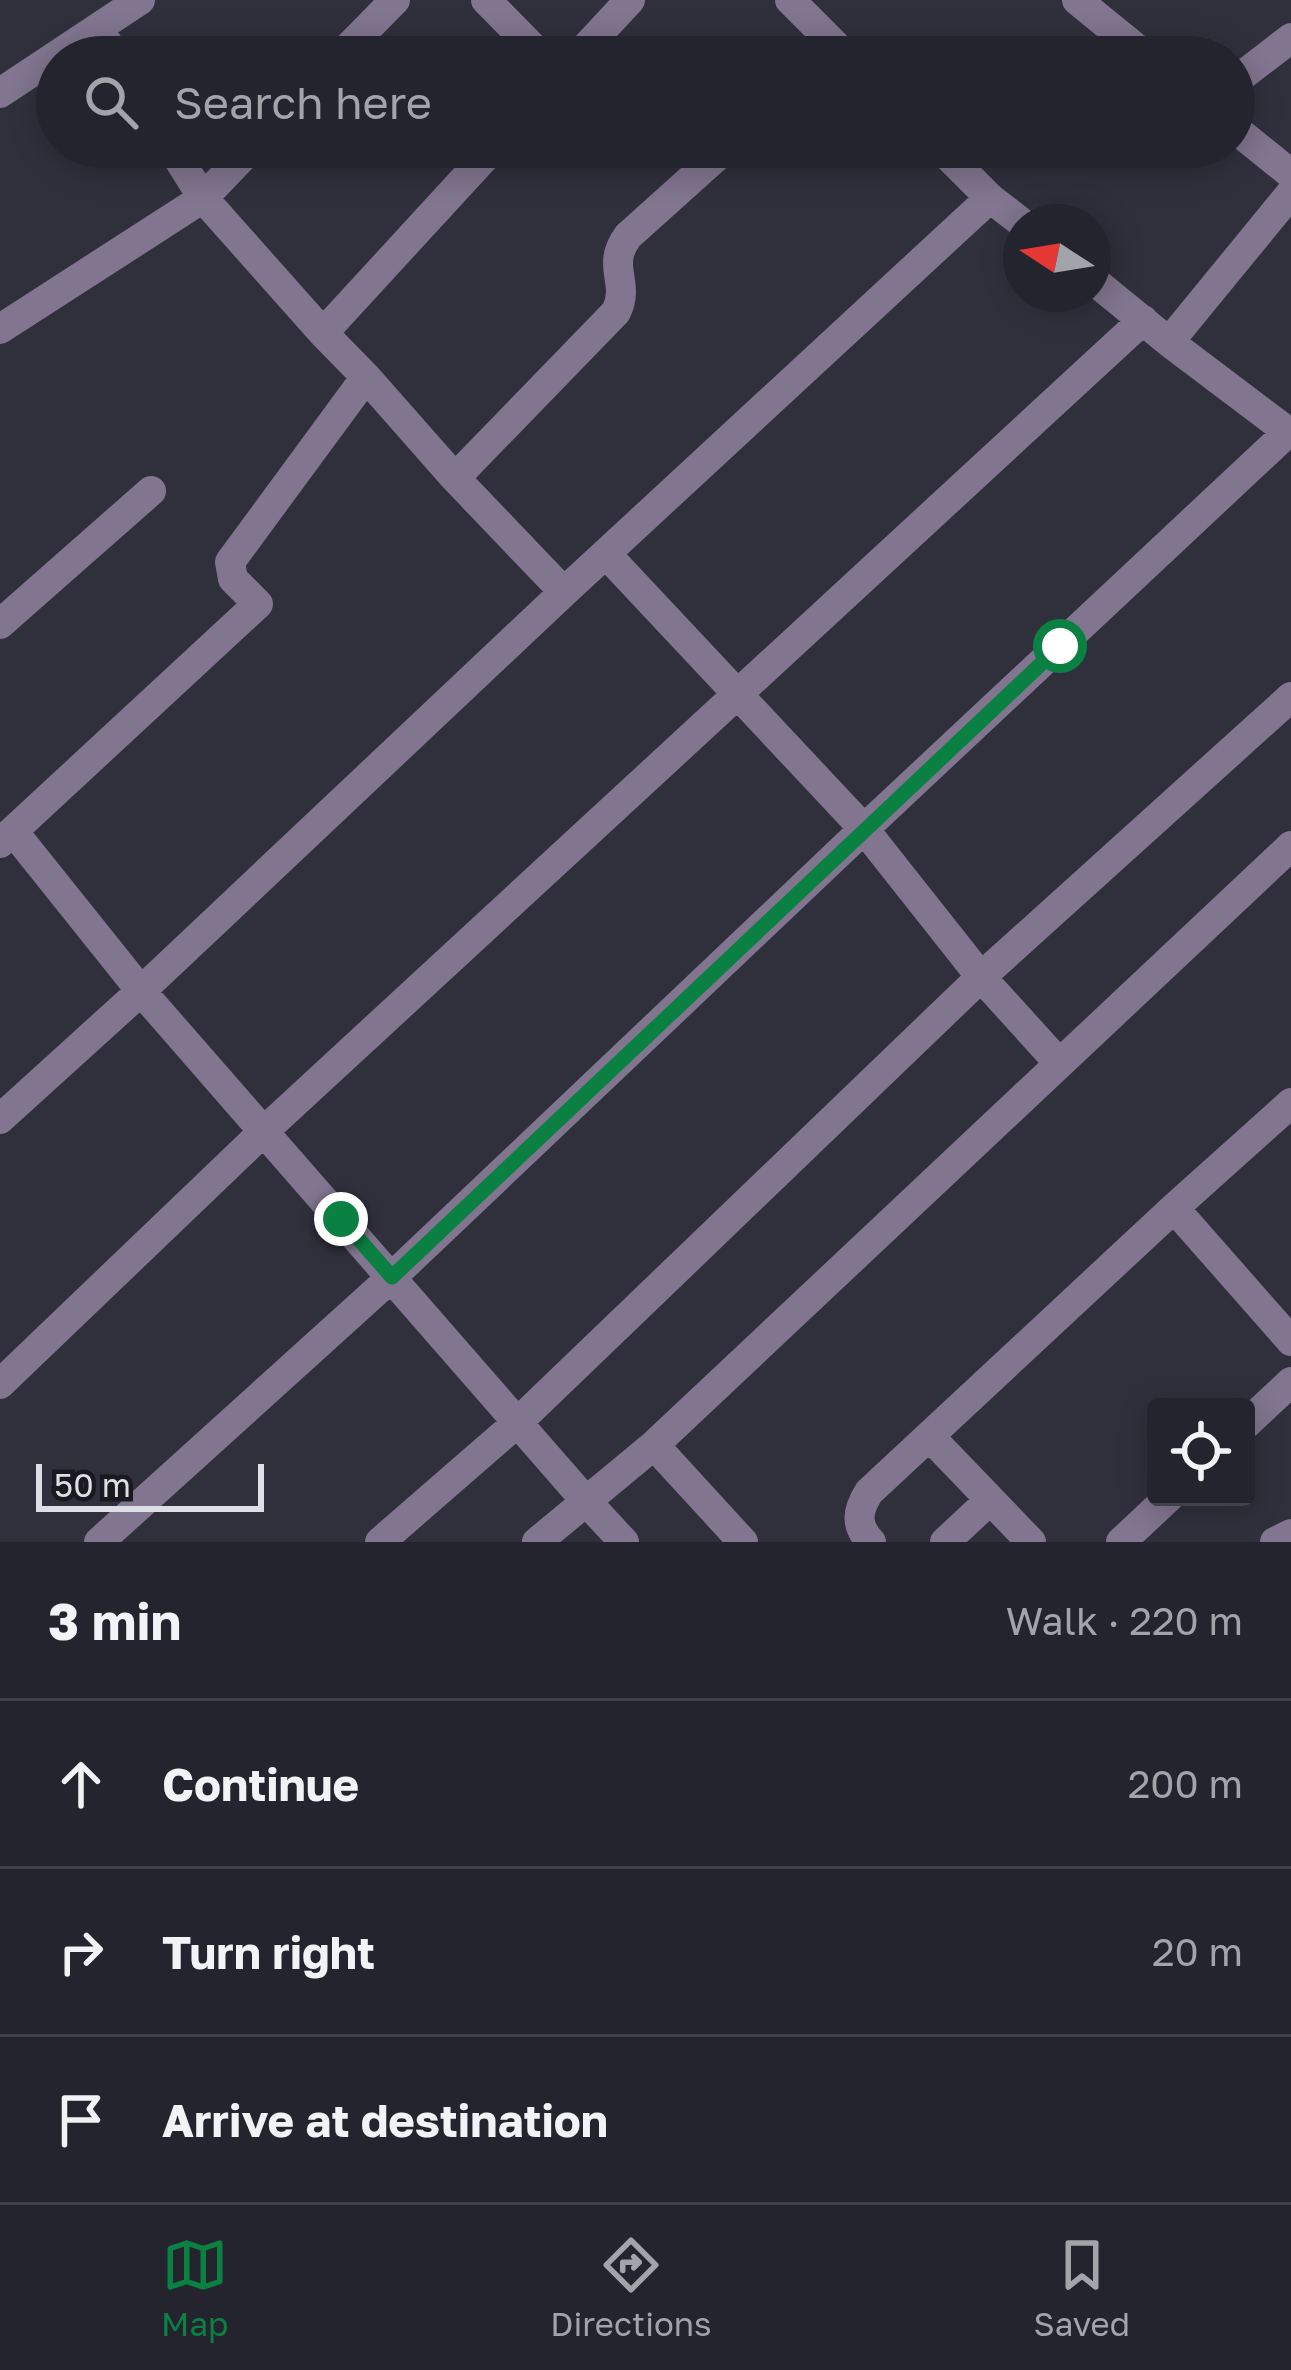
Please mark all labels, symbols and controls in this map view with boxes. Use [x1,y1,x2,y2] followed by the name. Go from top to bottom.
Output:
[36,36,1255,168] search box
[78,69,144,135] icon: search
[174,75,432,129] text: Search here
[1003,204,1111,312] north arrow
[1033,619,1087,673] route start
[314,1192,368,1246] route end
[1147,1398,1255,1506] map controls
[1147,1398,1255,1506] button: locate
[36,1458,264,1511] scale bar
[54,1465,131,1504] text: 50 m
[48,1590,181,1651] text: 3 min
[1006,1597,1243,1644] text: Walk · 220 m
[48,1751,114,1817] icon: ahead
[162,1757,359,1811] text: Continue
[1128,1760,1243,1807] text: 200 m
[48,1919,114,1985] icon: right
[162,1925,375,1979] text: Turn right
[1152,1928,1243,1975] text: 20 m
[48,2087,114,2153] icon: arrive
[162,2093,608,2147] text: Arrive at destination
[161,2232,228,2343] tab: Map
[550,2232,712,2343] tab: Directions
[1034,2232,1130,2343] tab: Saved

